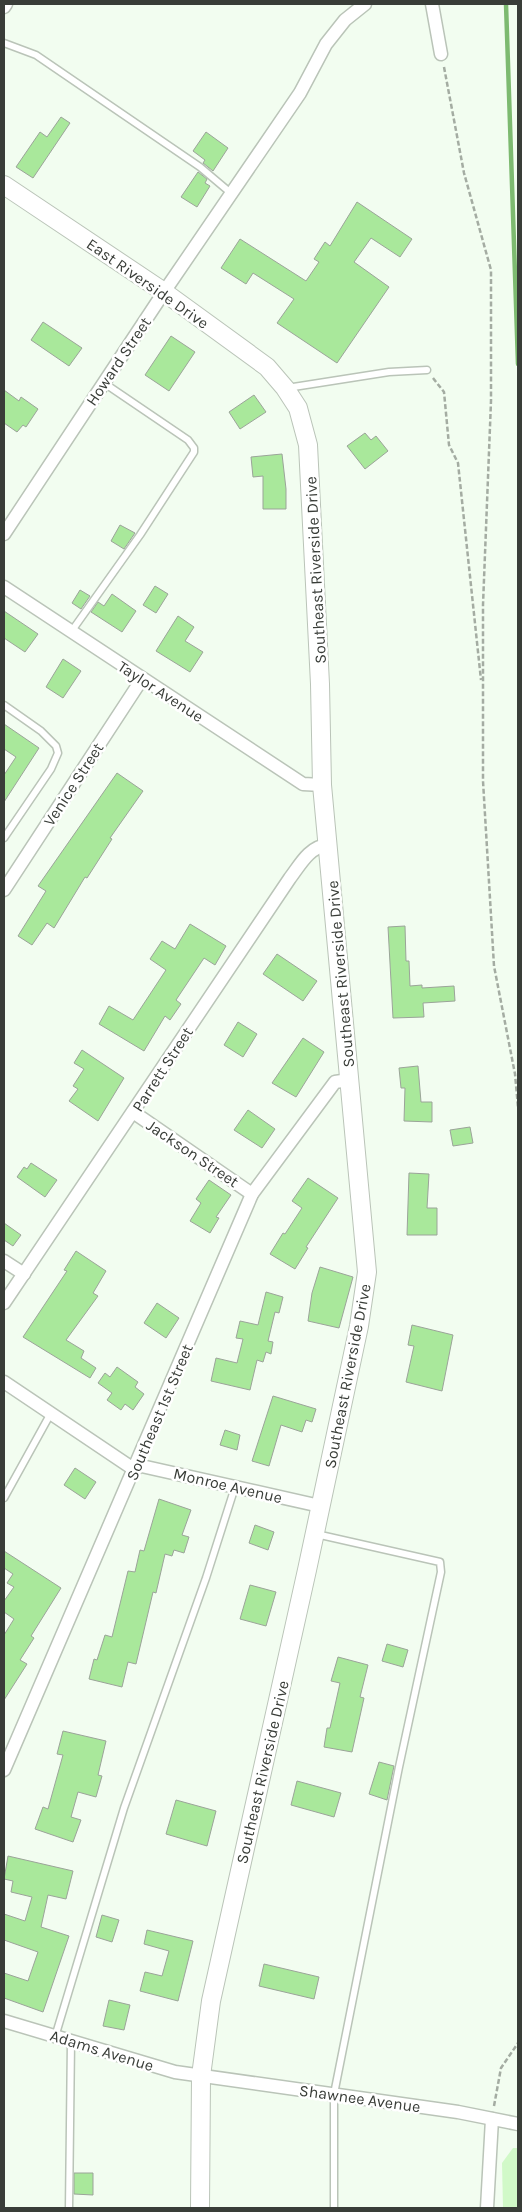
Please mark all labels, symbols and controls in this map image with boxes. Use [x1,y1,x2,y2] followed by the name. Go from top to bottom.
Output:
[83,234,212,333] street label: East Riverside Drive
[82,313,155,409] street label: Howard Street
[301,476,330,664] street label: Southeast Riverside Drive
[114,657,207,726] street label: Taylor Avenue
[39,739,107,829] street label: Venice Street
[323,880,358,1068] street label: Southeast Riverside Drive
[128,1023,197,1115] street label: Parrett Street
[143,1116,242,1191] street label: Jackson Street
[320,1282,375,1470] street label: Southeast Riverside Drive
[122,1341,197,1483] street label: Southeast 1st Street
[172,1464,284,1507] street label: Monroe Avenue
[232,1679,293,1866] street label: Southeast Riverside Drive
[48,2026,156,2075] street label: Adams Avenue
[298,2081,422,2116] street label: Shawnee Avenue

